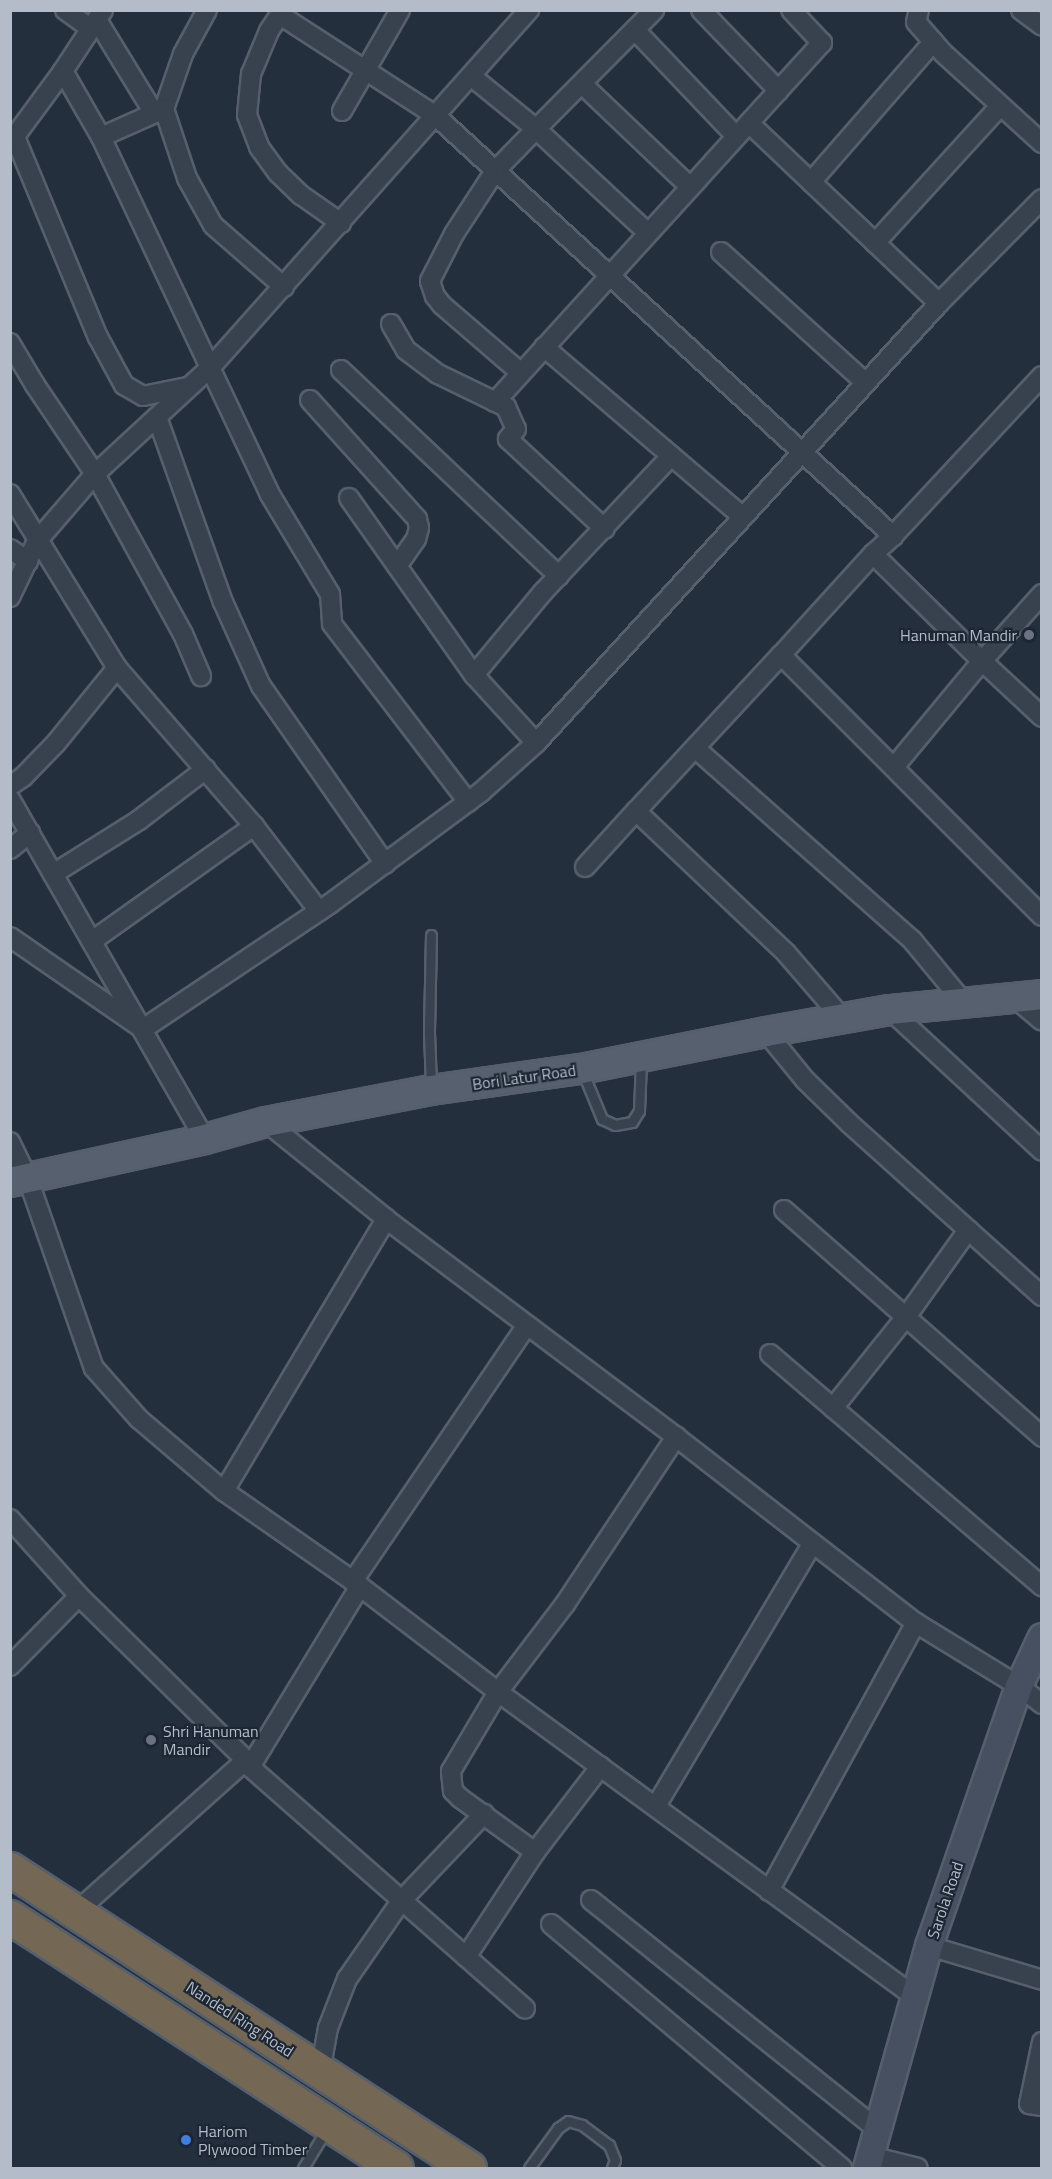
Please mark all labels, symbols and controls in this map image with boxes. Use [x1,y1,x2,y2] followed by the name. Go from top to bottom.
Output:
[900,625,1017,645] place label: Hanuman Mandir
[1022,628,1036,642] marker: Hanuman Mandir
[471,1060,577,1094] street label: Bori Latur Road
[163,1721,259,1759] place label: Shri Hanuman Mandir
[144,1733,158,1747] marker: Shri Hanuman Mandir
[923,1859,967,1941] street label: Sarola Road
[183,1977,297,2061] street label: Nanded Ring Road
[198,2121,307,2159] place label: Hariom Plywood Timber
[179,2133,193,2147] marker: Hariom Plywood Timber

